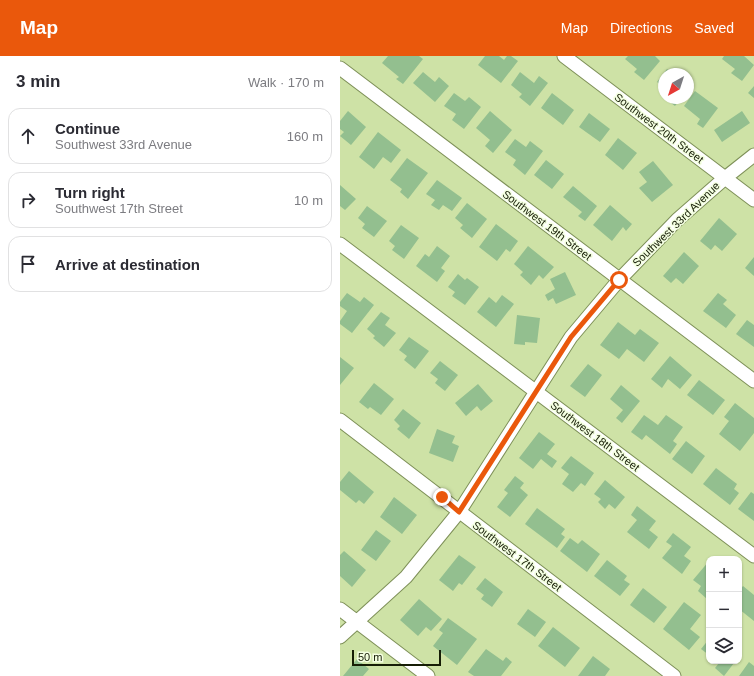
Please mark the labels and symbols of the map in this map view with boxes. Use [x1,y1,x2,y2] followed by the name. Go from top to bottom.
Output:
[658,68,694,104] north arrow
[612,91,706,165] street label: Southwest 20th Street
[630,179,722,269] street label: Southwest 33rd Avenue
[500,188,594,262] street label: Southwest 19th Street
[610,271,628,289] route start
[548,399,642,473] street label: Southwest 18th Street
[433,488,451,506] route end
[470,519,564,593] street label: Southwest 17th Street
[352,648,441,667] scale bar

